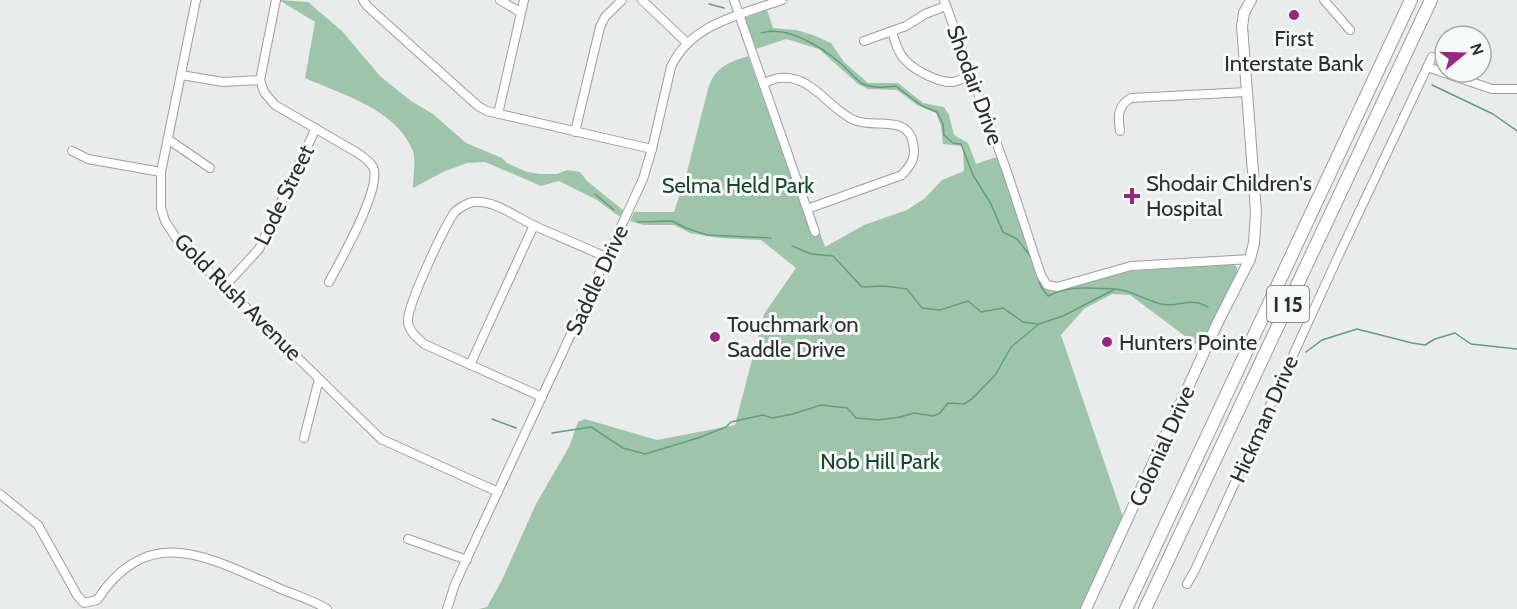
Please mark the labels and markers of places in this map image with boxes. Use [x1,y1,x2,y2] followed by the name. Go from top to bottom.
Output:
[1287,8,1301,22] marker: First Interstate Bank
[1224,25,1364,77] place label: First Interstate Bank
[1146,170,1312,222] place label: Shodair Children's Hospital
[1123,187,1141,205] marker: Shodair Children's Hospital
[727,311,859,363] place label: Touchmark on Saddle Drive
[1119,329,1257,356] place label: Hunters Pointe
[708,330,722,344] marker: Touchmark on Saddle Drive
[1100,335,1114,349] marker: Hunters Pointe

